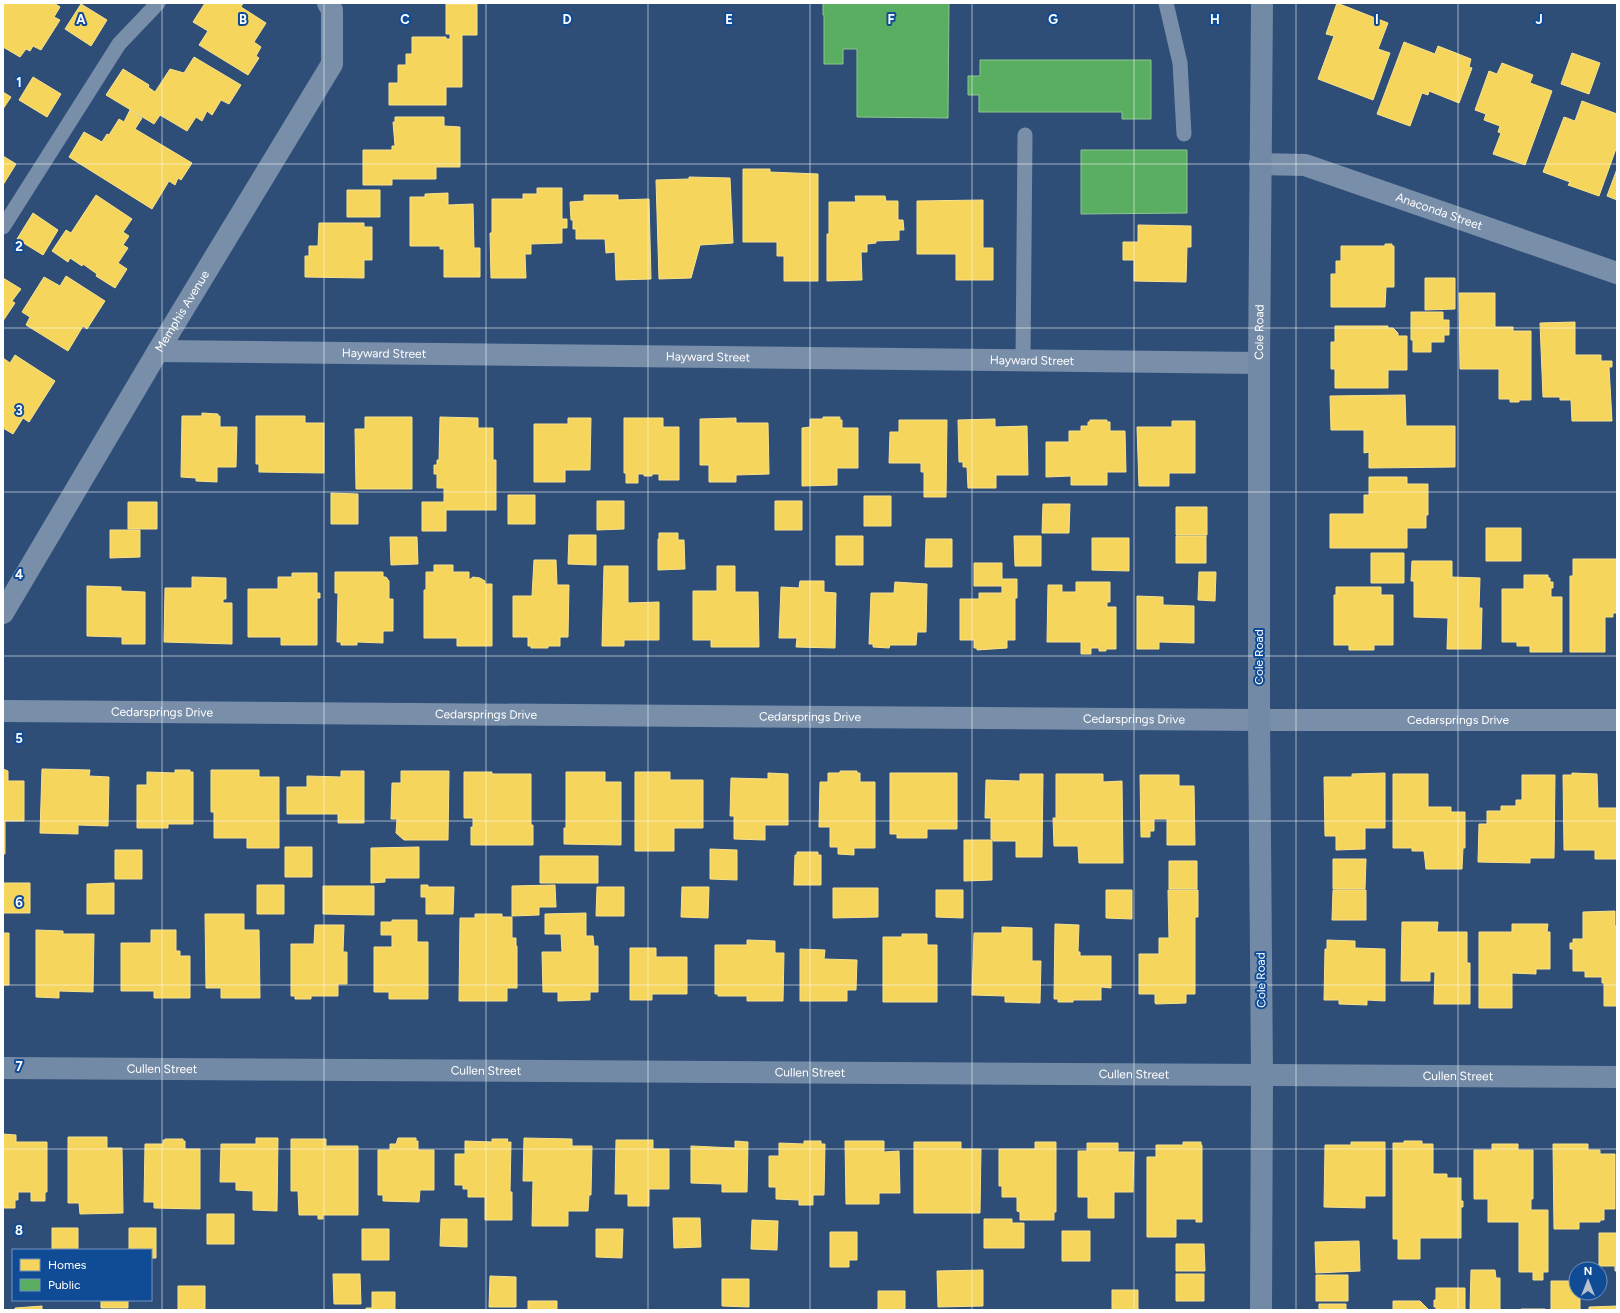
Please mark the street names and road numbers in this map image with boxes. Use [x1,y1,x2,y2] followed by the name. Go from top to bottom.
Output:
[1394,190,1485,233] street label: Anaconda Street
[152,268,212,354] street label: Memphis Avenue
[1252,304,1266,360] street label: Cole Road
[342,346,427,361] street label: Hayward Street
[666,350,751,364] street label: Hayward Street
[990,353,1075,368] street label: Hayward Street
[1252,629,1266,685] street label: Cole Road
[111,705,214,720] street label: Cedarsprings Drive
[435,707,538,722] street label: Cedarsprings Drive
[759,709,862,724] street label: Cedarsprings Drive
[1083,712,1186,726] street label: Cedarsprings Drive
[1407,713,1509,727] street label: Cedarsprings Drive
[1254,952,1268,1008] street label: Cole Road
[127,1062,198,1076] street label: Cullen Street
[451,1063,522,1078] street label: Cullen Street
[775,1065,846,1080] street label: Cullen Street
[1099,1067,1170,1082] street label: Cullen Street
[1423,1069,1494,1083] street label: Cullen Street

